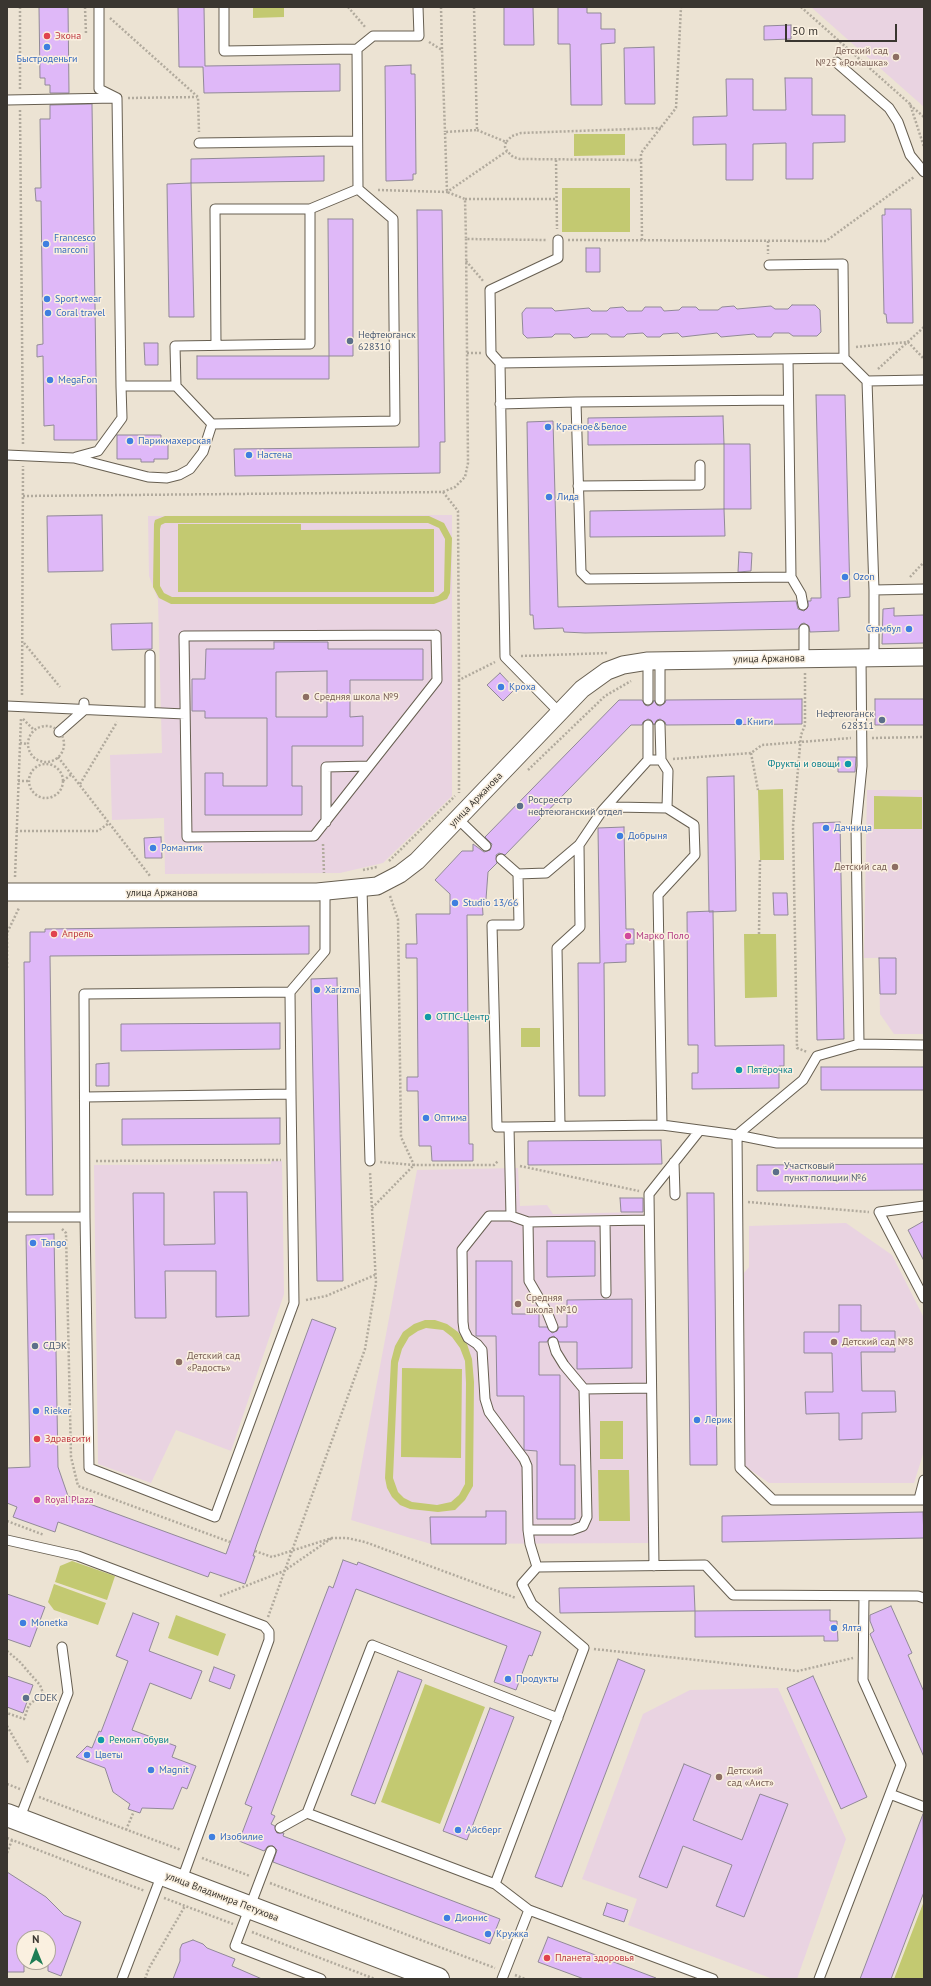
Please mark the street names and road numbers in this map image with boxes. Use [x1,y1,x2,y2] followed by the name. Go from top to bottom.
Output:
[733,652,805,666] street label: улица Аржанова
[447,770,505,830] street label: улица Аржанова
[126,887,198,899] street label: улица Аржанова
[164,1870,280,1924] street label: улица Владимира Петухова

